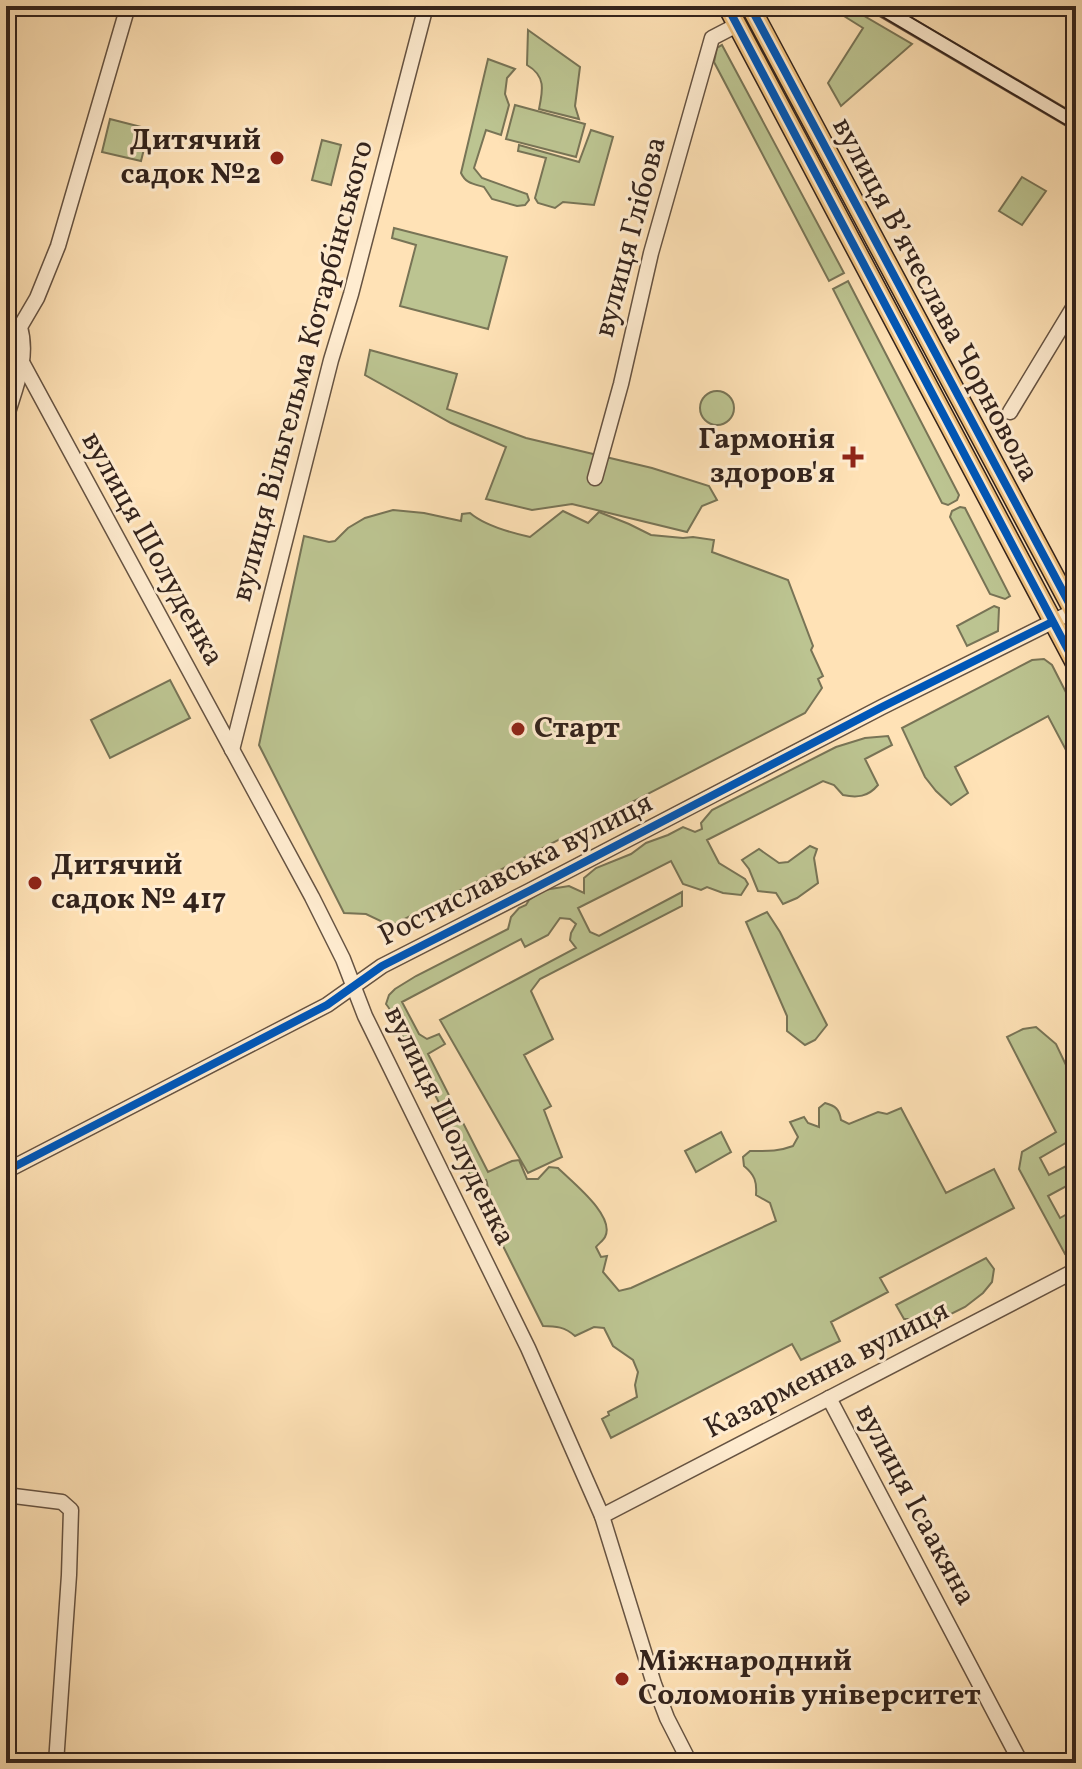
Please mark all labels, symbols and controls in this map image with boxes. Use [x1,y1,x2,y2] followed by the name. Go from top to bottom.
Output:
[821,110,1049,490] street label: вулиця Вʼячеслава Чорновола
[121,120,261,196] place label: Дитячий садок №2
[584,132,678,342] street label: вулиця Глібова
[221,136,385,606] street label: вулиця Вільгельма Котарбінського
[268,149,286,167] marker: Дитячий садок №2
[698,419,835,495] place label: Гармонія здоров'я
[70,424,234,674] street label: вулиця Шолуденка
[842,446,864,468] marker: Гармонія здоров'я
[534,708,620,750] place label: Старт
[509,720,527,738] marker: Старт
[372,783,660,957] street label: Ростиславська вулиця
[51,845,226,921] place label: Дитячий садок № 417
[26,874,44,892] marker: Дитячий садок № 417
[373,999,525,1253] street label: вулиця Шолуденка
[697,1290,957,1450] street label: Казарменна вулиця
[844,1397,986,1613] street label: вулиця Ісаакяна
[638,1641,981,1717] place label: Міжнародний Соломонів університет
[613,1670,631,1688] marker: Міжнародний Соломонів університет

